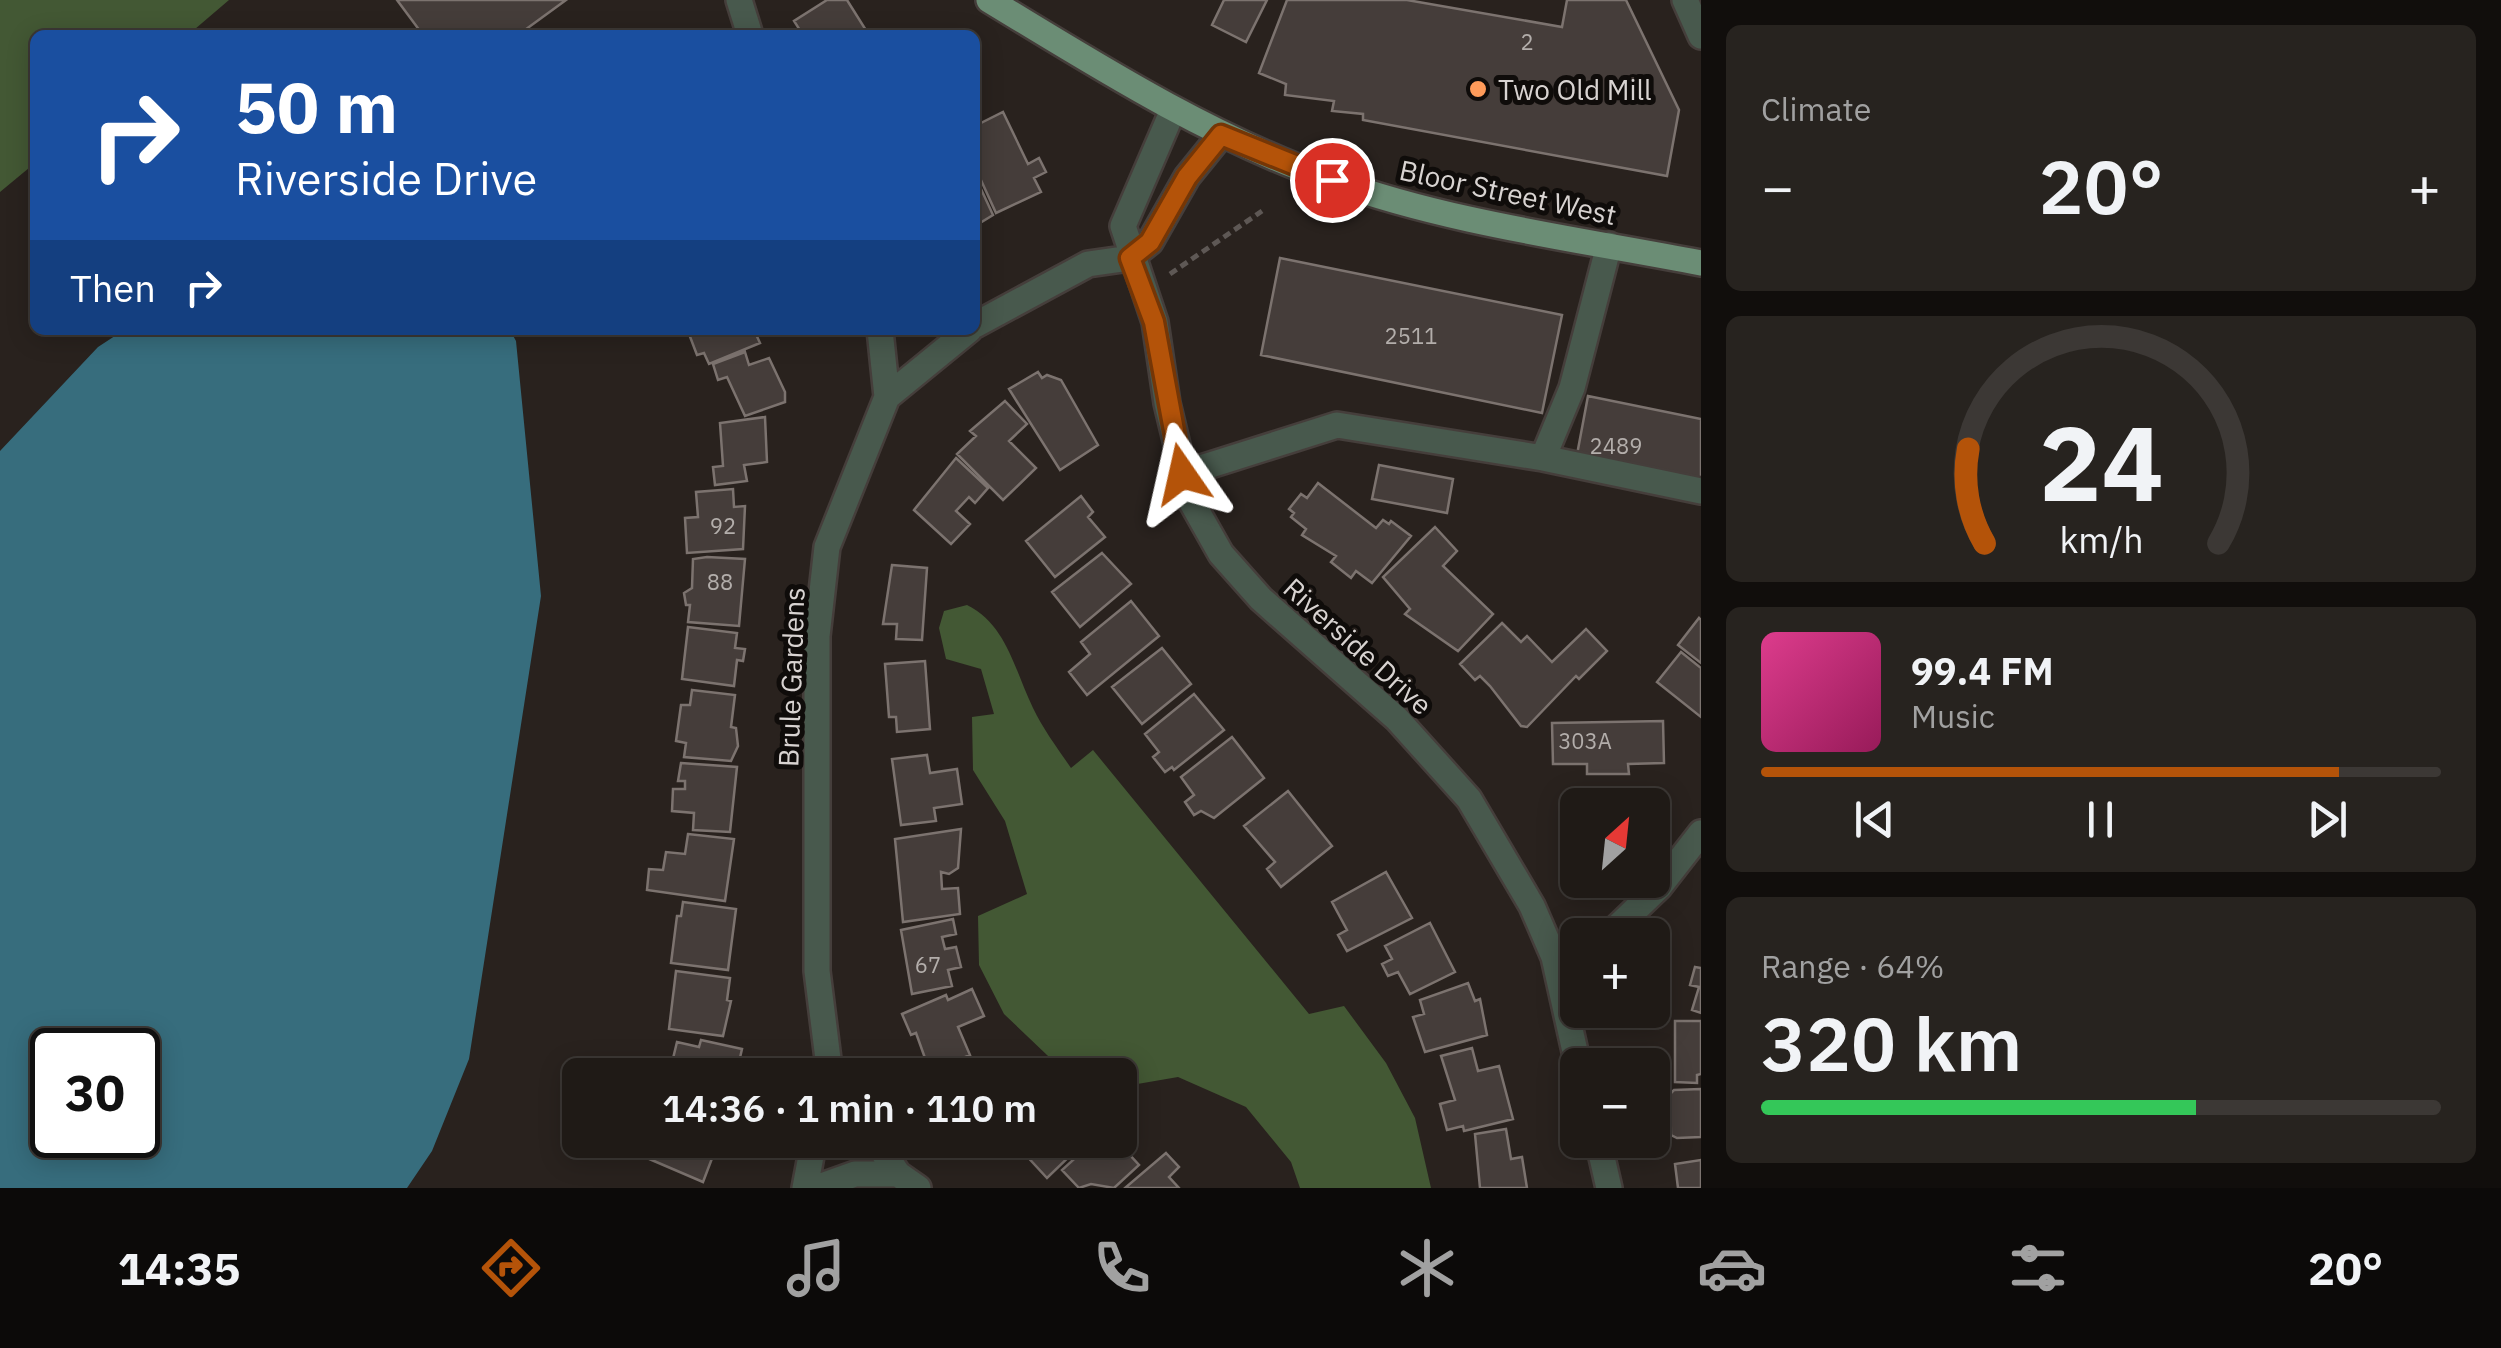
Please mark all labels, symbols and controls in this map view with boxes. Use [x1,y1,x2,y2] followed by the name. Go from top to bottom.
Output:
[1520,27,1534,56] house number: 2
[235,61,398,152] text: 50 m
[70,70,200,200] icon: right
[1498,71,1652,108] place label: Two Old Mill
[1467,78,1489,100] marker: Two Old Mill
[1761,88,1871,130] text: Climate
[2038,137,2164,235] text: 20°
[1290,138,1375,223] pin
[235,149,537,207] text: Riverside Drive
[1396,151,1620,233] street label: Bloor Street West
[1761,151,1794,222] text: −
[2408,151,2441,222] text: +
[1305,153,1360,208] icon: arrive
[176,260,231,315] icon: right
[70,263,156,312] text: Then
[1385,321,1437,350] house number: 2511
[2039,394,2163,530] text: 24
[1130,422,1234,526] position arrow
[1590,431,1642,460] house number: 2489
[710,511,736,540] house number: 92
[2059,516,2143,563] text: km/h
[707,567,733,596] house number: 88
[1276,569,1440,723] street label: Riverside Drive
[769,587,813,767] street label: Brule Gardens
[1911,646,2054,695] text: 99.4 FM
[1911,695,1995,737] text: Music
[1558,726,1612,755] house number: 303A
[1560,788,1670,898] north arrow
[1560,788,1670,1158] map controls
[1847,792,1902,847] icon: previous
[2073,792,2128,847] icon: pause
[2300,792,2355,847] icon: next
[1560,918,1670,1028] button: +
[1761,945,1944,987] text: Range · 64%
[915,950,941,979] house number: 67
[1761,994,2022,1092] text: 320 km
[30,1028,160,1158] speed limit sign: 30
[1560,1048,1670,1158] button: −
[662,1083,1037,1132] text: 14:36 · 1 min · 110 m
[476,1233,546,1303] icon: directions
[781,1233,851,1303] icon: music
[1087,1233,1157,1303] icon: phone
[1392,1233,1462,1303] icon: climate
[1697,1233,1767,1303] icon: car
[2003,1233,2073,1303] icon: filters
[118,1239,241,1297] text: 14:35
[2308,1239,2383,1297] text: 20°

